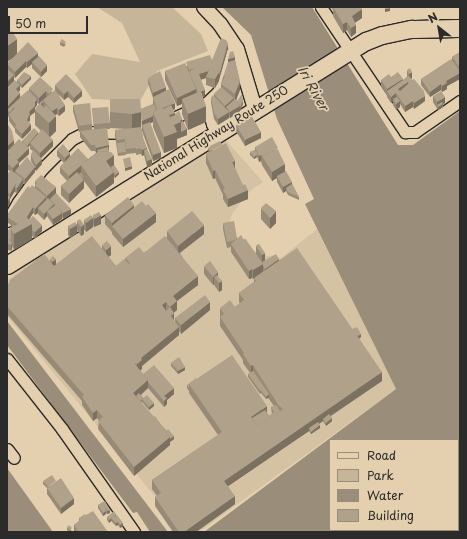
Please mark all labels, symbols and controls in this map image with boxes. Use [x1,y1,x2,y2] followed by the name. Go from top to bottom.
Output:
[10,8,90,34] scale bar
[419,8,459,48] north arrow
[424,8,441,27] text: N
[15,14,46,32] text: 50 m
[294,63,332,113] water label: Iri River
[141,82,291,184] street label: National Highway Route 250
[329,439,459,531] legend
[367,446,396,464] text: Road
[367,466,394,484] text: Park
[367,486,403,504] text: Water
[367,506,414,524] text: Building

